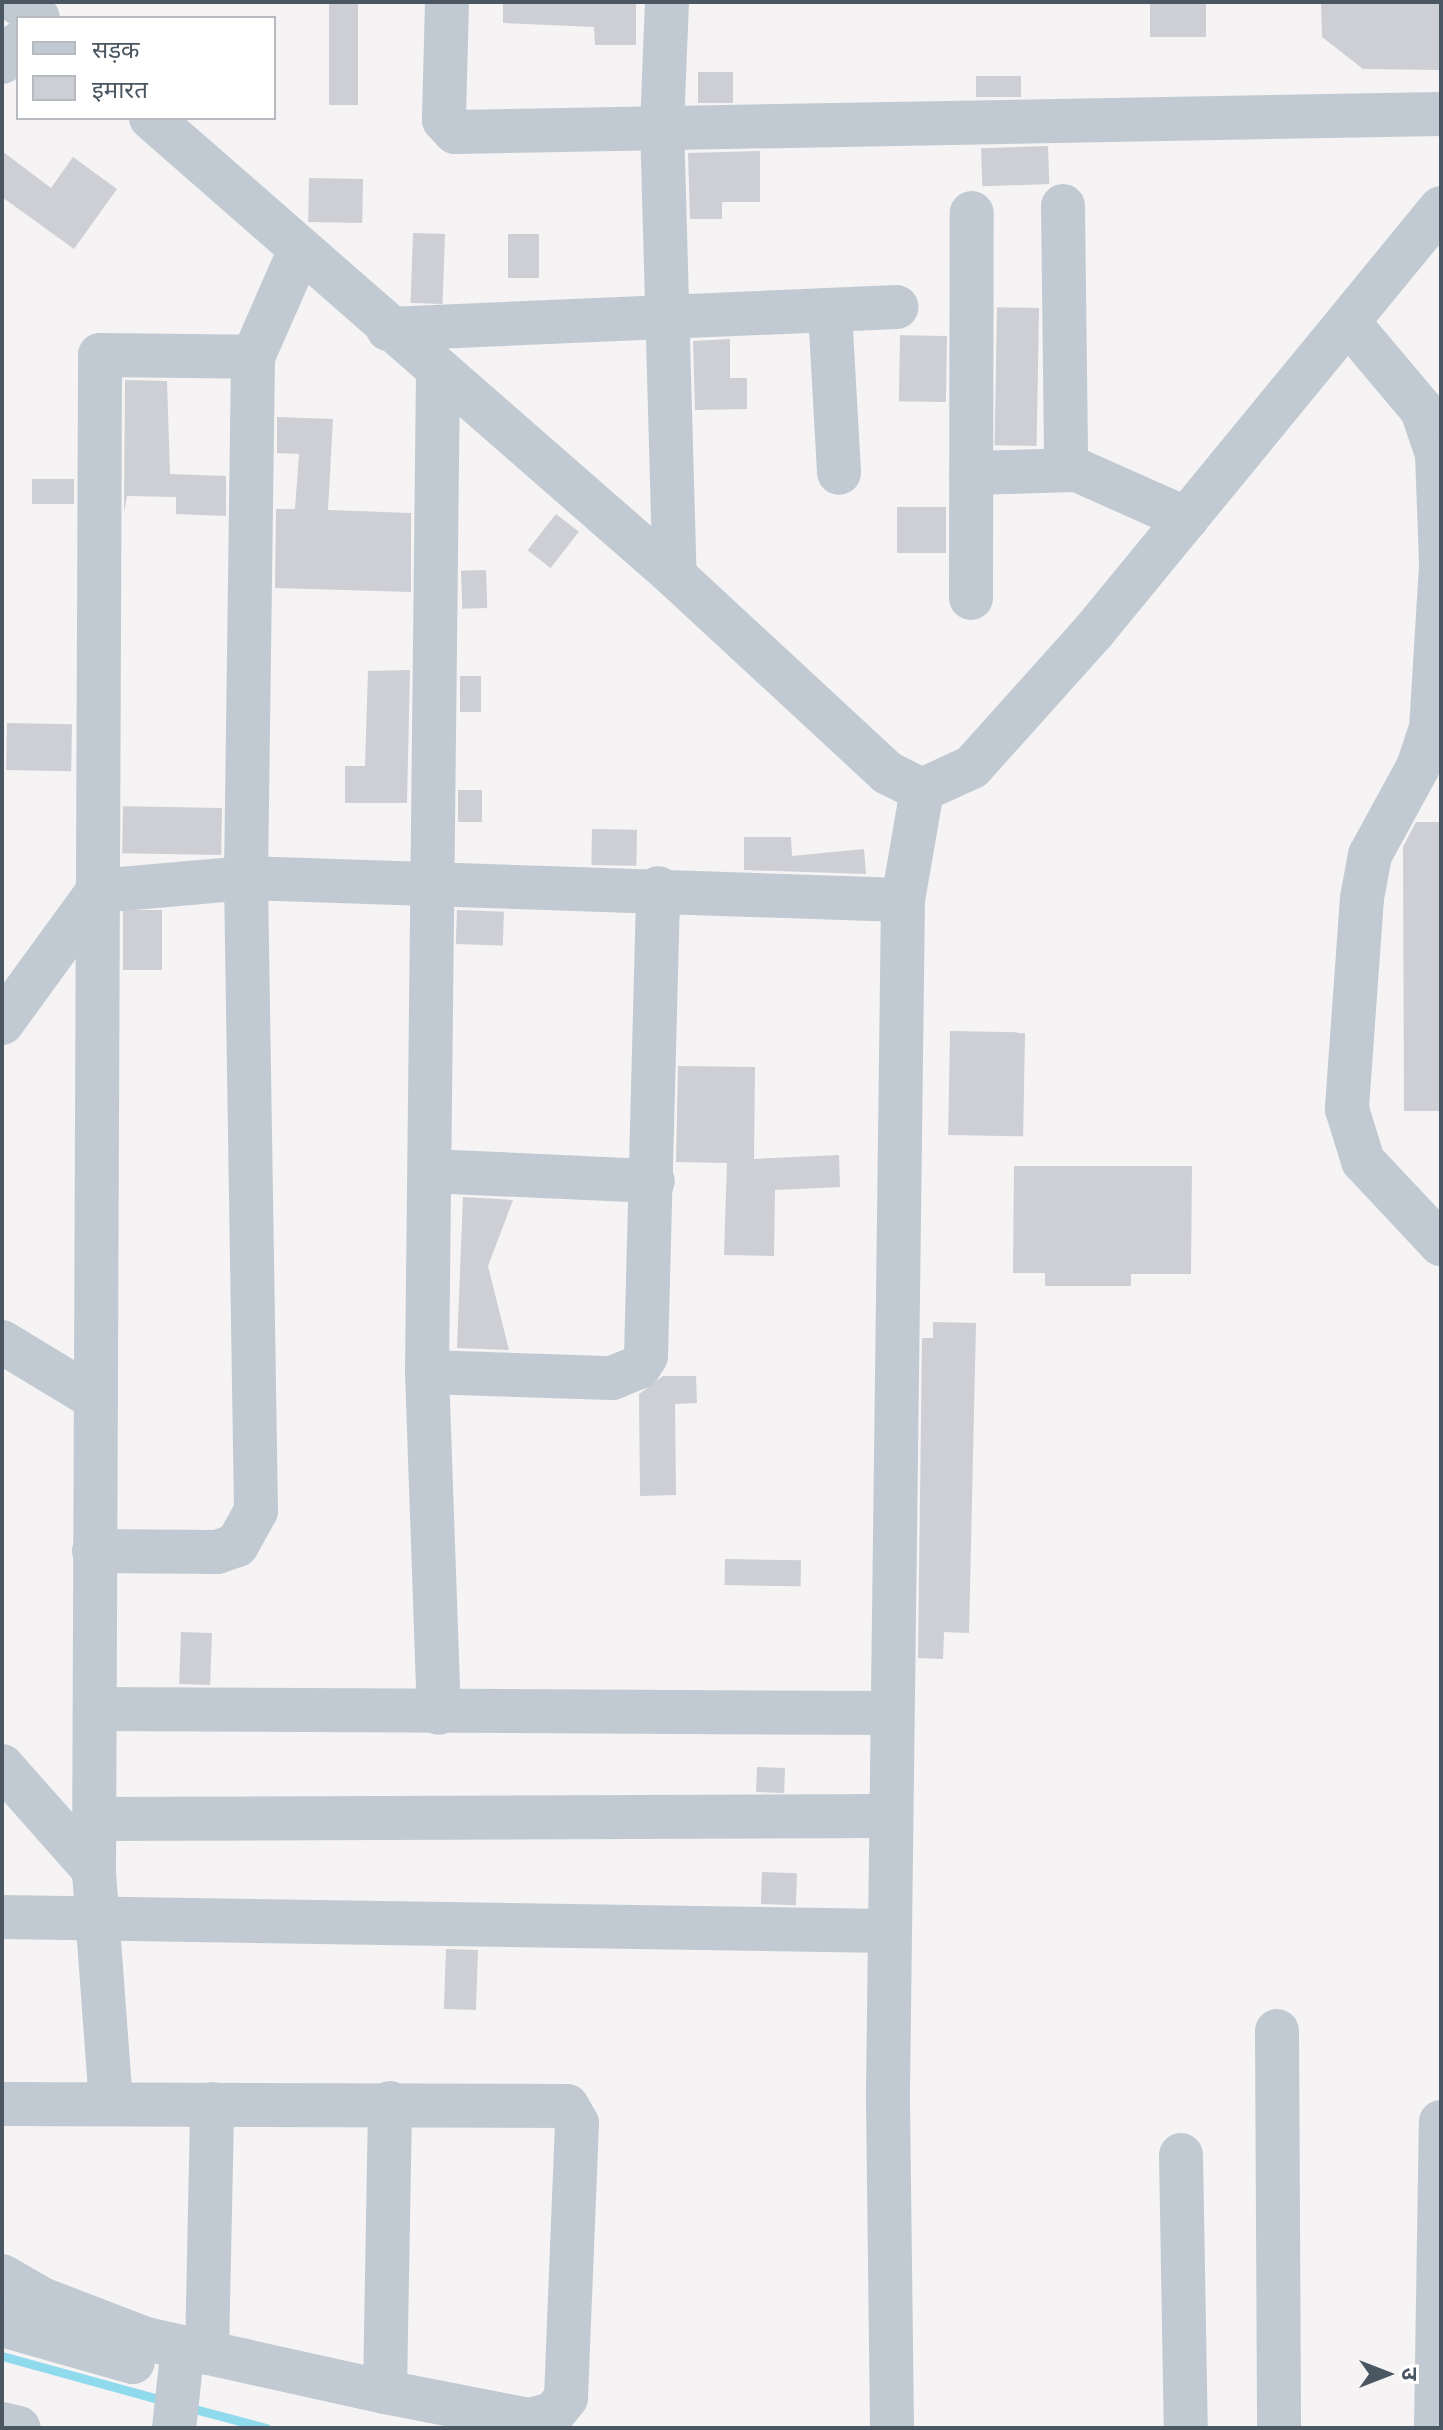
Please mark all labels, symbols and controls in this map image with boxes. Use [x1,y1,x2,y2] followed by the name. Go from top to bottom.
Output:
[16,16,276,120] legend
[92,32,140,65] text: सड़क
[92,72,148,105] text: इमारत
[1347,2334,1427,2414] north arrow
[1396,2368,1426,2380] text: उ

